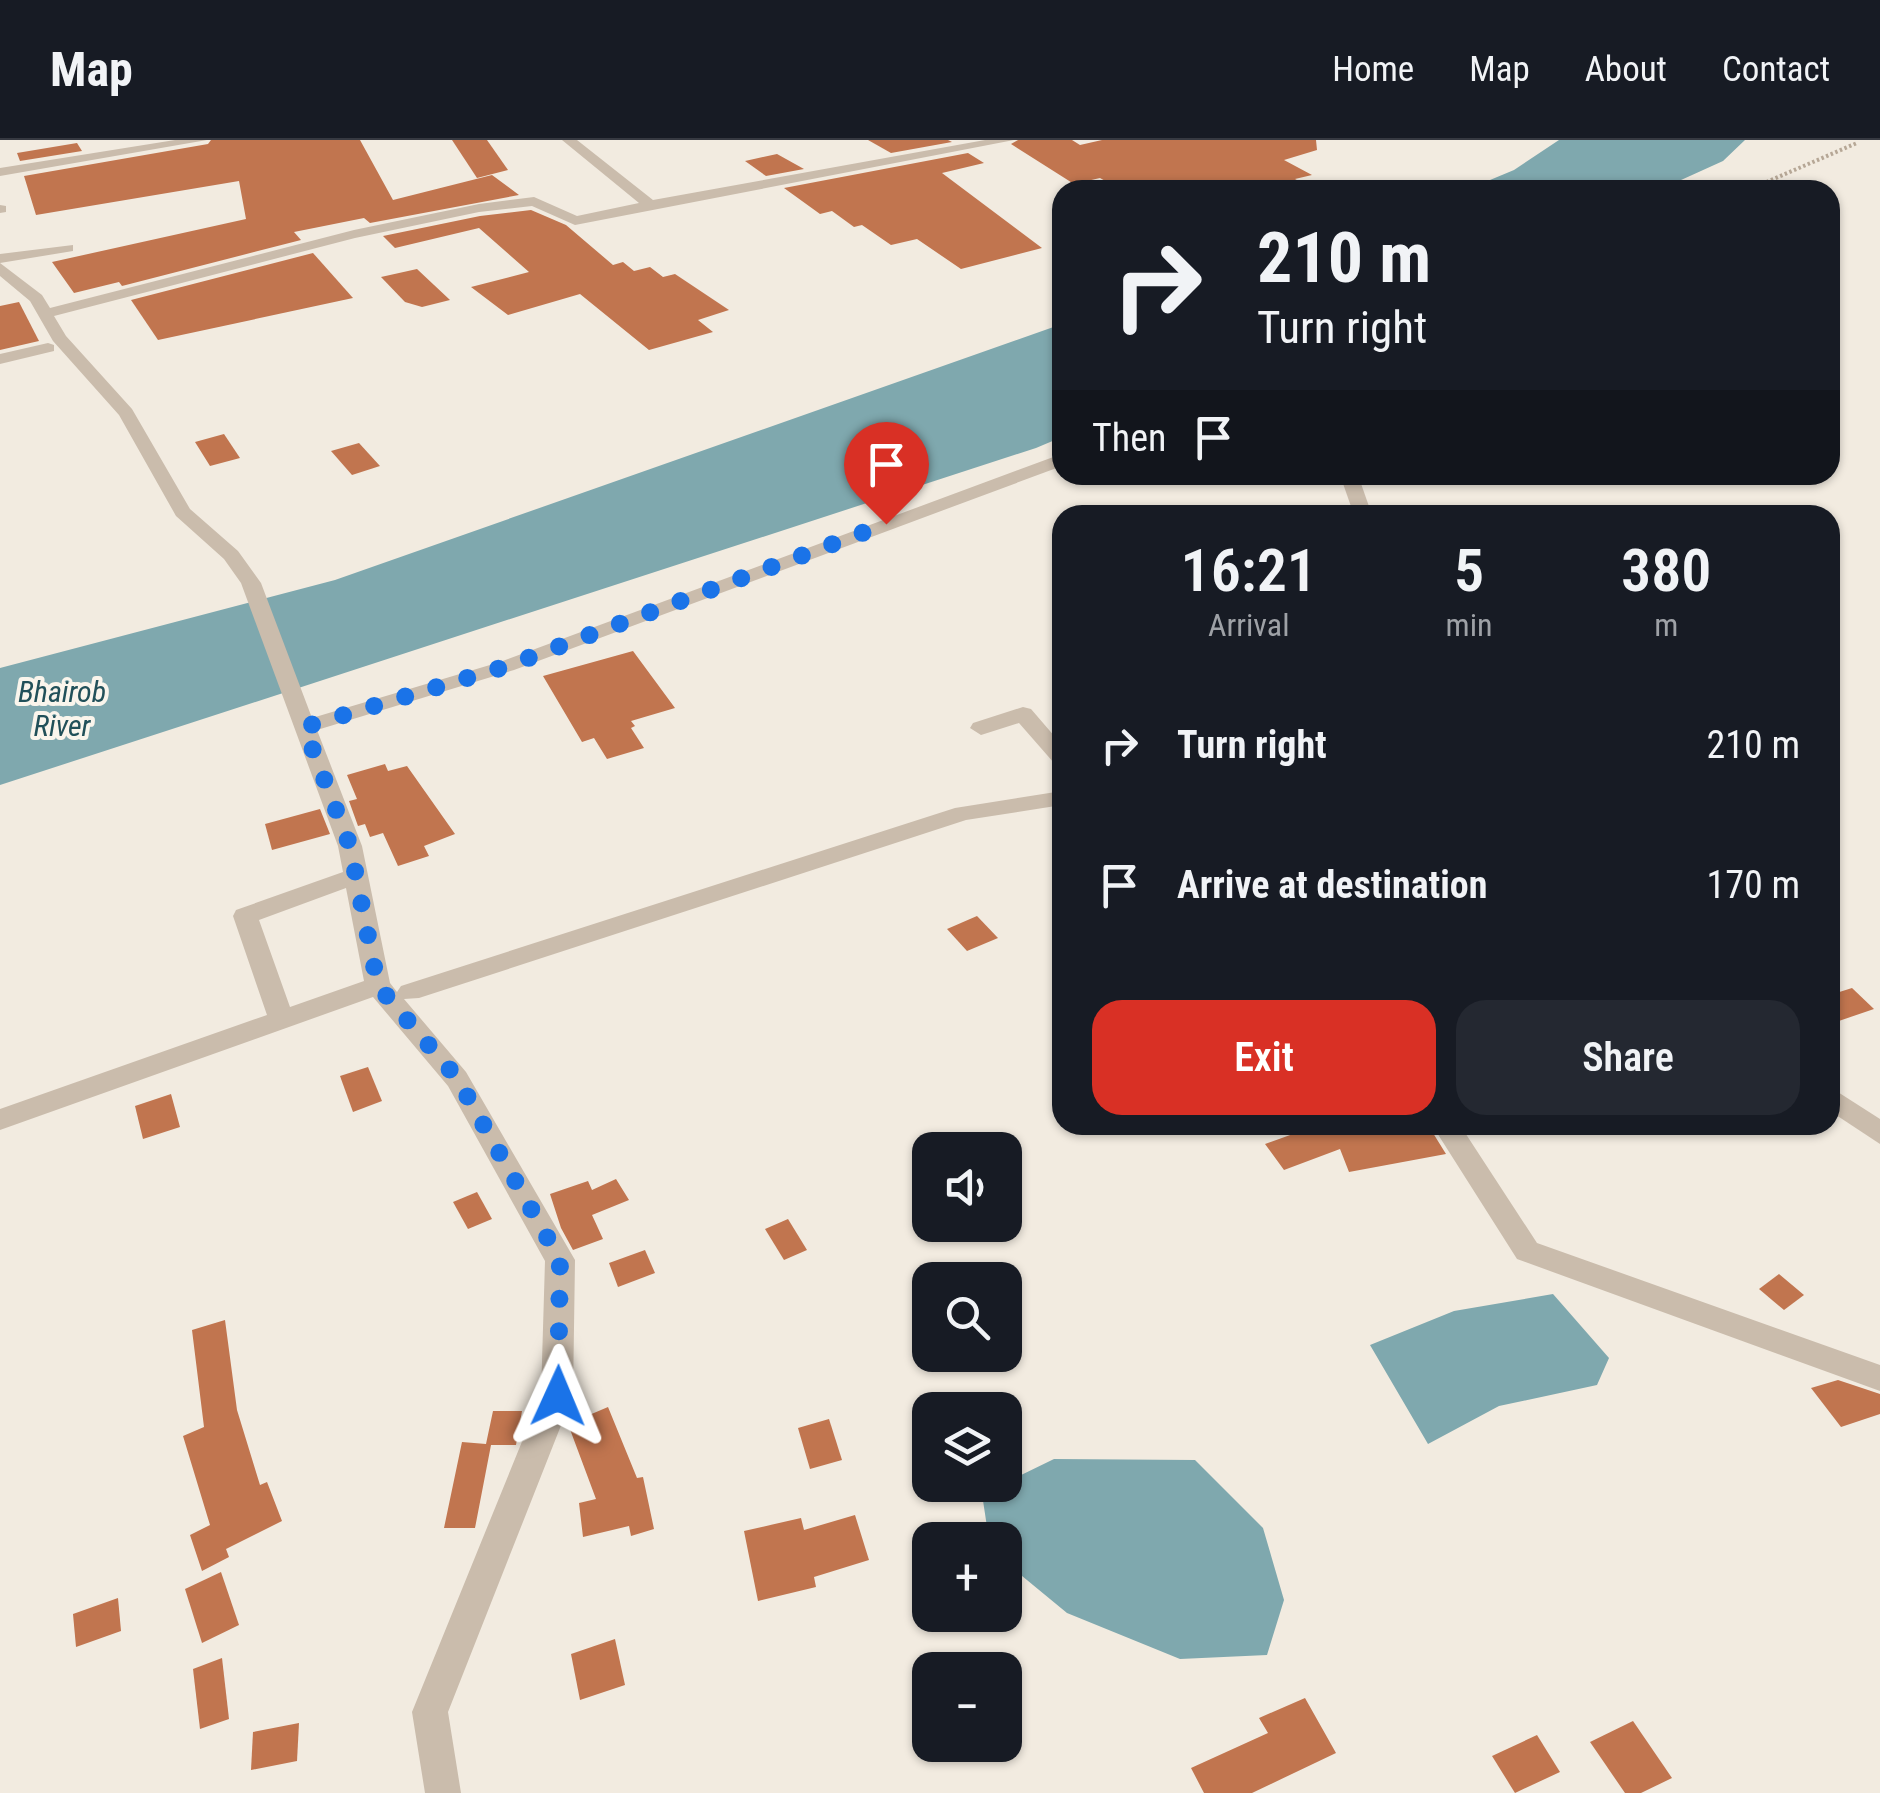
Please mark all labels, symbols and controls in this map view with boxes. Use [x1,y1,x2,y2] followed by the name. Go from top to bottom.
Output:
[50,41,133,98] text: Map
[1332,49,1414,90] text: Home
[1469,49,1530,90] text: Map
[1585,49,1667,90] text: About
[1722,49,1830,90] text: Contact
[1257,217,1431,299] text: 210 m
[1092,220,1222,350] icon: right
[1257,301,1427,354] text: Turn right
[1186,410,1241,465] icon: arrive
[1092,416,1166,460] text: Then
[844,422,929,525] pin
[859,437,914,492] icon: arrive
[1180,535,1317,606] text: 16:21
[1454,535,1484,606] text: 5
[1621,535,1711,606] text: 380
[1208,606,1289,644] text: Arrival
[1446,606,1492,644] text: min
[1654,606,1678,644] text: m
[18,674,106,743] water label: Bhairob River
[1092,718,1147,773] icon: right
[1177,723,1327,767] text: Turn right
[1706,723,1800,767] text: 210 m
[1092,858,1147,913] icon: arrive
[1177,863,1487,907] text: Arrive at destination
[1706,863,1800,907] text: 170 m
[1092,1000,1436,1115] button: Exit
[1456,1000,1800,1115] button: Share
[912,1132,1022,1762] map controls
[912,1132,1022,1242] button: sound
[912,1262,1022,1372] button: search
[506,1344,610,1448] position arrow
[912,1392,1022,1502] button: layers
[912,1522,1022,1632] button: +
[912,1652,1022,1762] button: −

